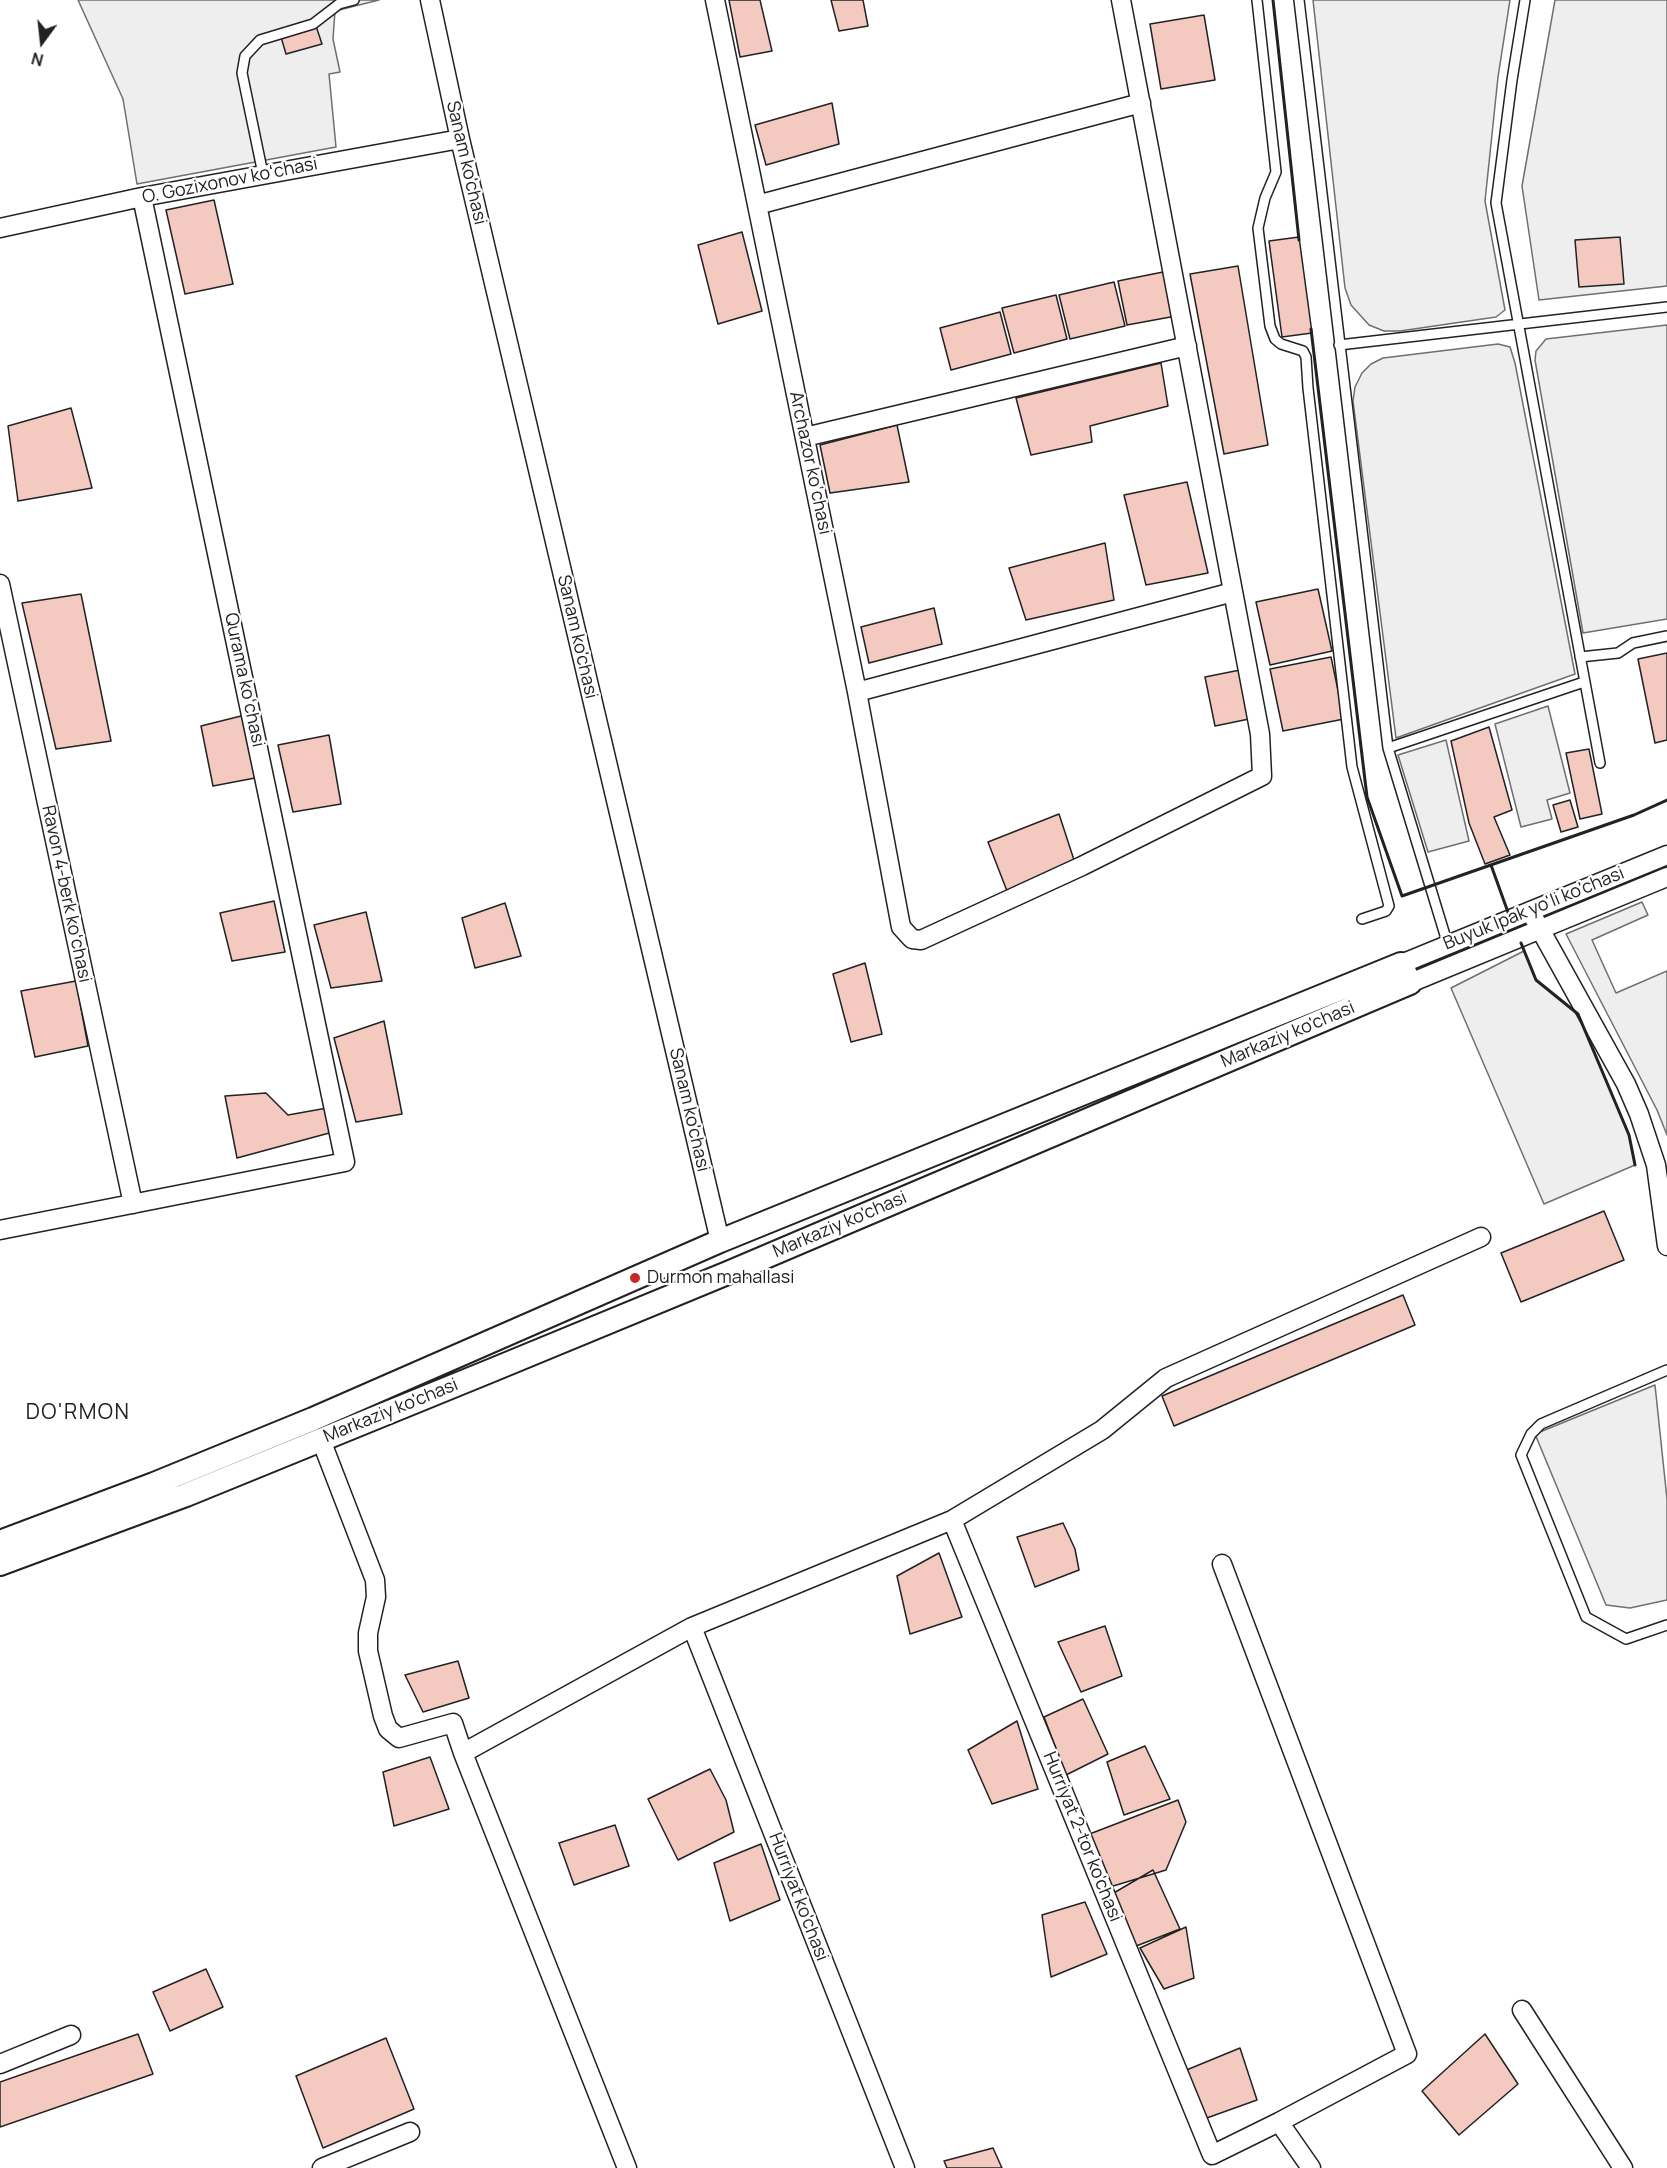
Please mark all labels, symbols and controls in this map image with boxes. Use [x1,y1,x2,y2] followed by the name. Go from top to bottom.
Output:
[12,12,72,72] north arrow
[29,47,46,72] text: N
[441,99,491,227] street label: Sanam ko'chasi
[141,153,319,209] street label: O. Gozixonov koʻchasi
[784,390,836,536] street label: Archazor ko‘chasi
[552,573,602,701] street label: Sanam ko'chasi
[219,611,269,749] street label: Qurama koʻchasi
[37,803,95,985] street label: Ravon 4-berk koʻchasi
[1440,863,1628,955] street label: Buyuk Ipak yo'li ko'chasi
[1218,997,1358,1073] street label: Markaziy ko'chasi
[664,1046,714,1174] street label: Sanam ko'chasi
[770,1187,910,1263] street label: Markaziy ko'chasi
[647,1267,794,1289] place label: Durmon mahallasi
[628,1271,642,1285] marker: Durmon mahallasi
[321,1374,461,1448] street label: Markaziy ko'chasi
[26,1400,130,1426] district label: DO'RMON
[1038,1749,1126,1925] street label: Hurriyat 2-tor ko'chasi
[764,1830,832,1964] street label: Hurriyat ko'chasi

